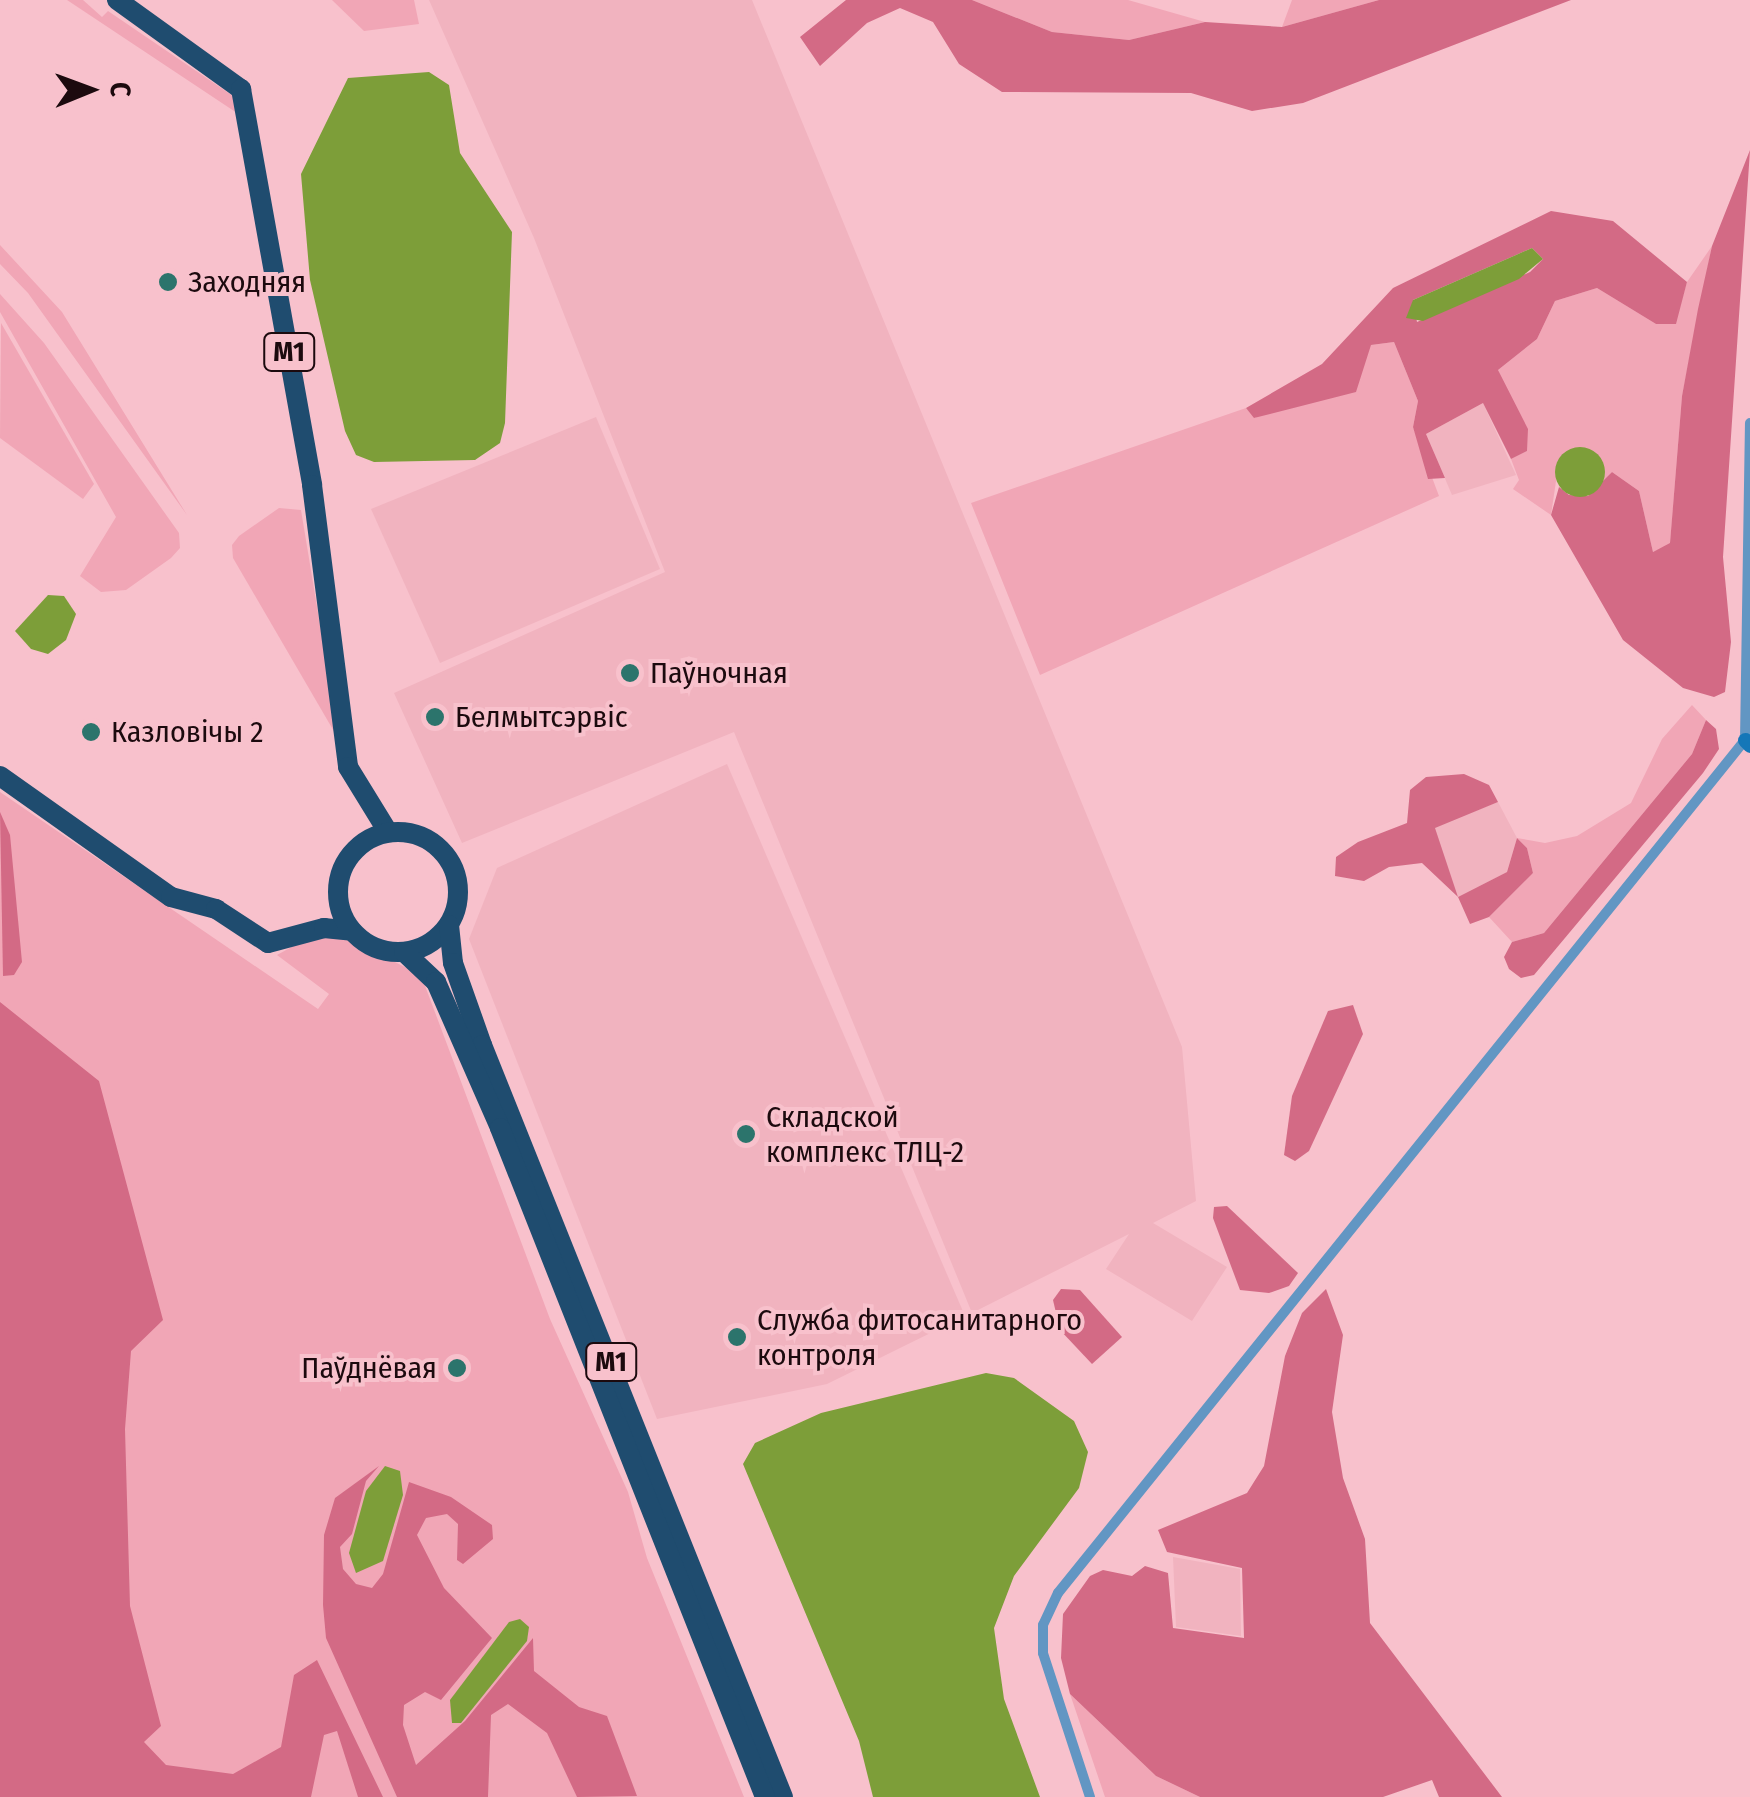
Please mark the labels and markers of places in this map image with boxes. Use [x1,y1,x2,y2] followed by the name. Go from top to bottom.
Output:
[188,264,306,300] place label: Заходняя
[157,271,179,293] marker: Заходняя
[650,655,788,691] place label: Паўночная
[619,662,641,684] marker: Паўночная
[455,699,628,735] place label: Белмытсэрвіс
[424,706,446,728] marker: Белмытсэрвіс
[111,714,263,750] place label: Казловічы 2
[80,721,102,743] marker: Казловічы 2
[766,1099,964,1170] place label: Складской комплекс ТЛЦ-2
[735,1123,757,1145] marker: Складской комплекс ТЛЦ-2
[757,1302,1082,1372] place label: Служба фитосанитарного контроля
[726,1326,748,1348] marker: Служба фитосанитарного контроля
[301,1350,437,1386] place label: Паўднёвая
[446,1357,468,1379] marker: Паўднёвая

